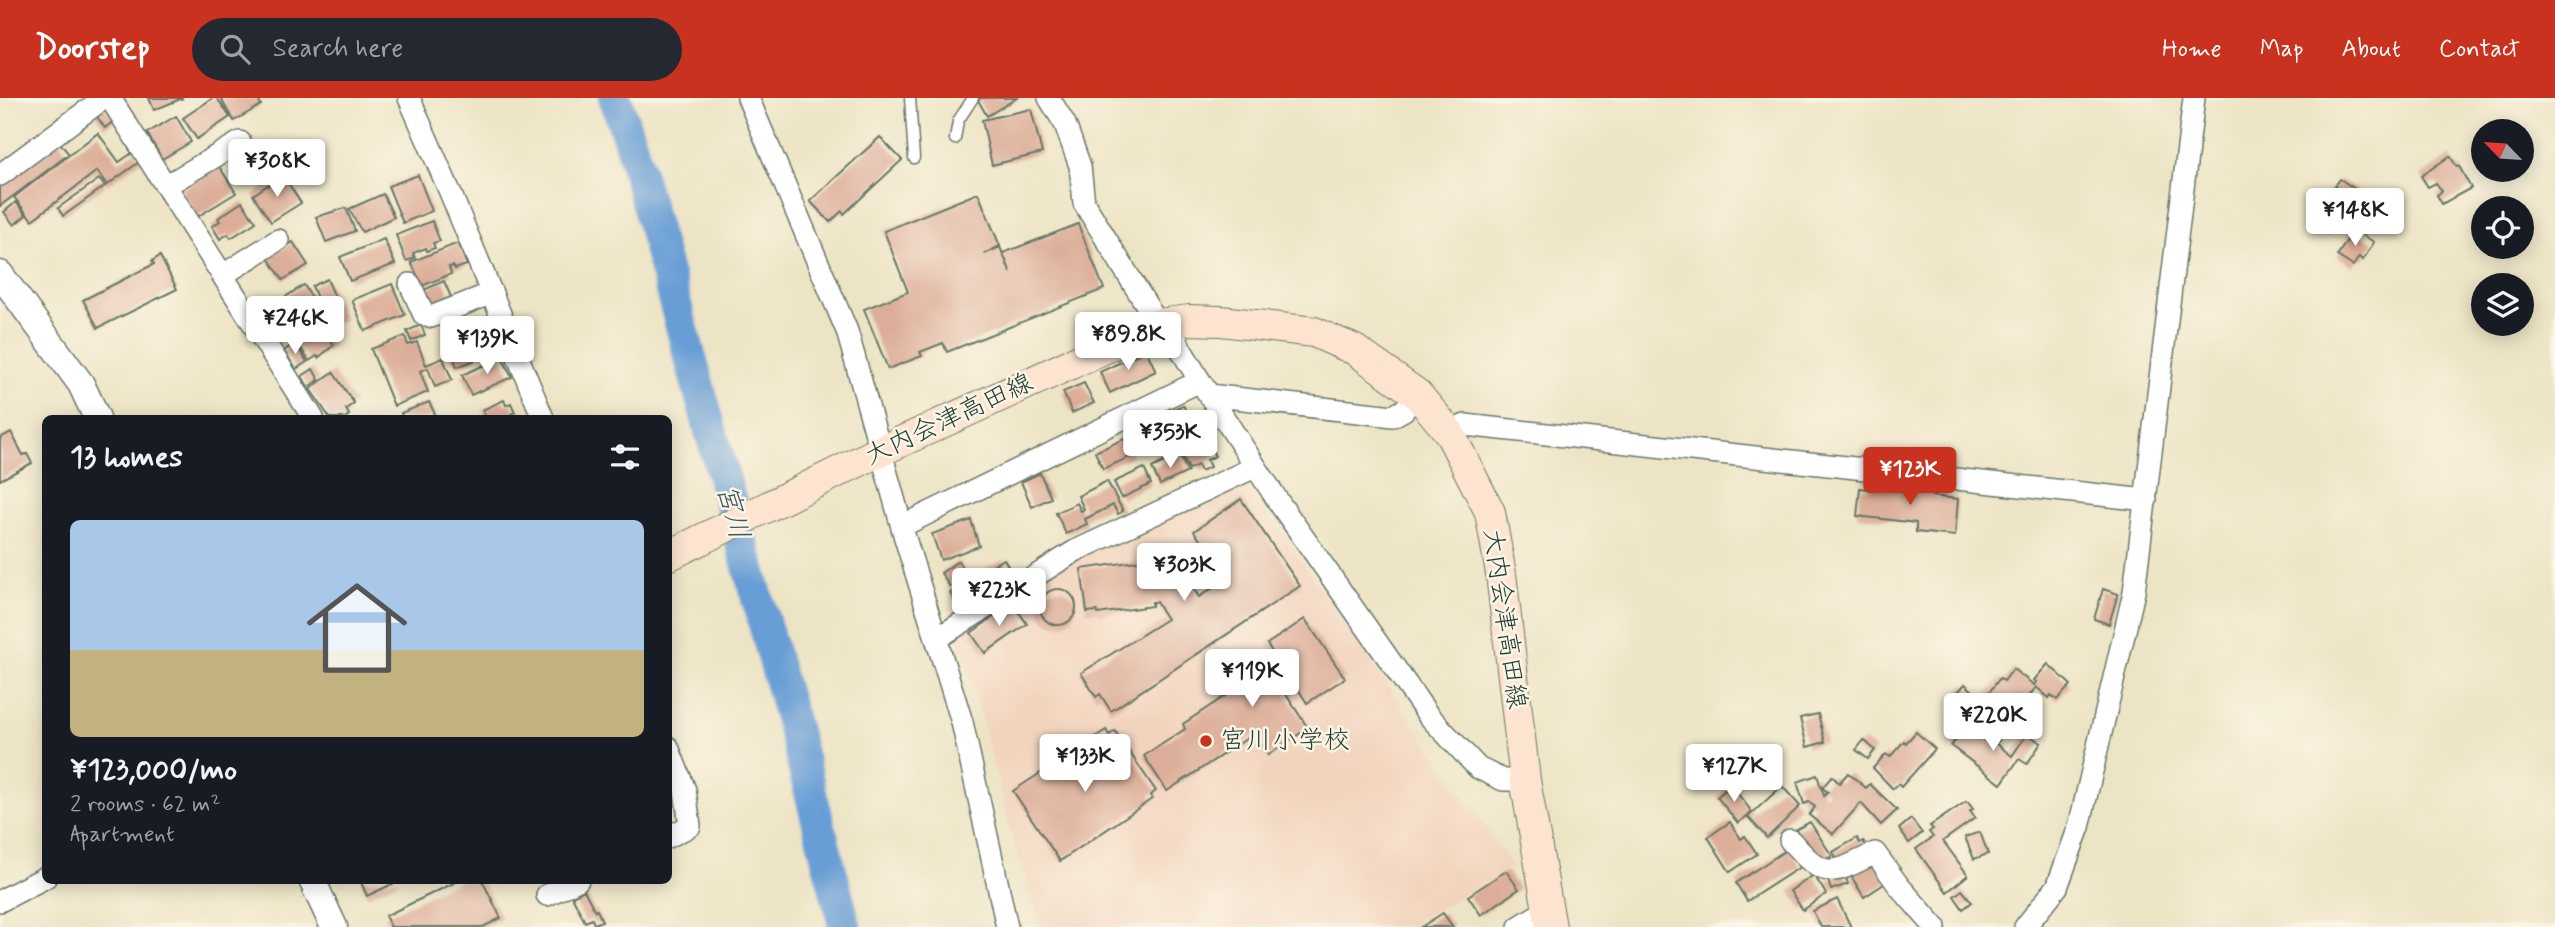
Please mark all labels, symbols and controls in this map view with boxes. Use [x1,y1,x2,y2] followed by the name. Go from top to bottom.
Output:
[192,18,682,81] search box
[35,27,150,71] text: Doorstep
[216,30,254,68] icon: search
[272,32,403,66] text: Search here
[2162,34,2222,65] text: Home
[2260,34,2304,65] text: Map
[2342,34,2401,65] text: About
[2439,34,2520,65] text: Contact
[2471,119,2534,182] north arrow
[2471,119,2534,336] map controls
[228,140,326,199] pin: ¥308K
[244,147,310,177] text: ¥308K
[2306,188,2404,248] pin: ¥148K
[2322,196,2388,226] text: ¥148K
[2471,196,2534,259] button: locate
[2471,273,2534,336] button: layers
[246,296,344,356] pin: ¥246K
[262,304,328,334] text: ¥246K
[1071,313,1185,372] pin: ¥89.8K
[438,316,536,376] pin: ¥139K
[1091,320,1165,350] text: ¥89.8K
[456,324,518,354] text: ¥139K
[859,366,1039,474] street label: 大内会津高田線
[1121,410,1219,470] pin: ¥353K
[1139,418,1201,448] text: ¥353K
[70,438,183,477] text: 13 homes
[606,438,644,476] icon: filters
[1861,448,1959,507] pin: ¥123K
[1879,455,1941,485] text: ¥123K
[707,480,757,544] water label: 宮川
[1474,527,1534,711] street label: 大内会津高田線
[1135,544,1233,603] pin: ¥303K
[1153,551,1215,581] text: ¥303K
[294,565,420,691] icon: home
[950,568,1048,628] pin: ¥223K
[968,576,1030,606] text: ¥223K
[1203,650,1301,709] pin: ¥119K
[1221,657,1283,687] text: ¥119K
[1944,694,2042,753] pin: ¥220K
[1960,701,2026,731] text: ¥220K
[1220,724,1350,758] place label: 宮川小学校
[1198,733,1214,749] marker: 宮川小学校
[1036,734,1134,794] pin: ¥133K
[1056,742,1114,772] text: ¥133K
[1685,744,1783,804] pin: ¥127K
[70,751,237,790] text: ¥123,000/mo
[1702,752,1766,782] text: ¥127K
[70,790,221,820] text: 2 rooms · 62 m²
[70,820,175,850] text: Apartment

